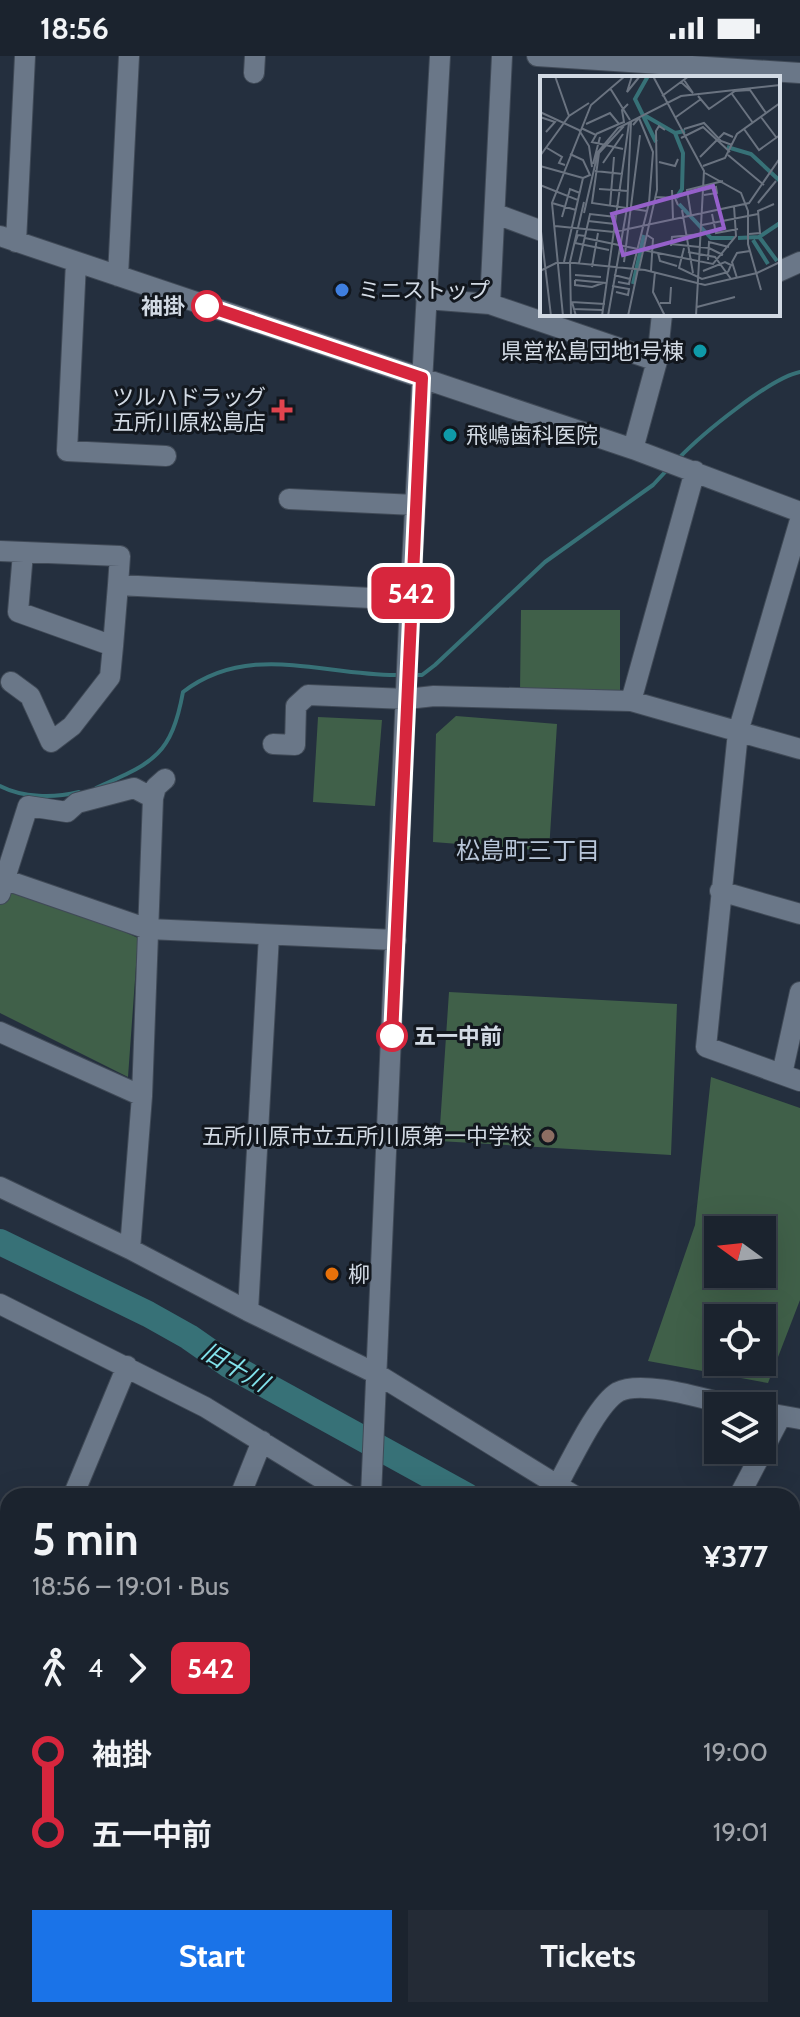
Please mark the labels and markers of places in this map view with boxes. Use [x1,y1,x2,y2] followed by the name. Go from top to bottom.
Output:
[358,277,490,304] place label: ミニストップ
[333,281,351,299] marker: ミニストップ
[192,291,222,321] marker: 袖掛
[141,293,185,320] place label: 袖掛
[501,338,684,365] place label: 県営松島団地1号棟
[691,342,709,360] marker: 県営松島団地1号棟
[112,384,266,436] place label: ツルハドラッグ 五所川原松島店
[273,401,291,419] marker: ツルハドラッグ 五所川原松島店
[466,422,598,449] place label: 飛嶋歯科医院
[441,426,459,444] marker: 飛嶋歯科医院
[377,1021,407,1051] marker: 五一中前
[414,1023,502,1050] place label: 五一中前
[202,1123,532,1150] place label: 五所川原市立五所川原第一中学校
[539,1127,557,1145] marker: 五所川原市立五所川原第一中学校
[348,1261,370,1288] place label: 柳
[323,1265,341,1283] marker: 柳

